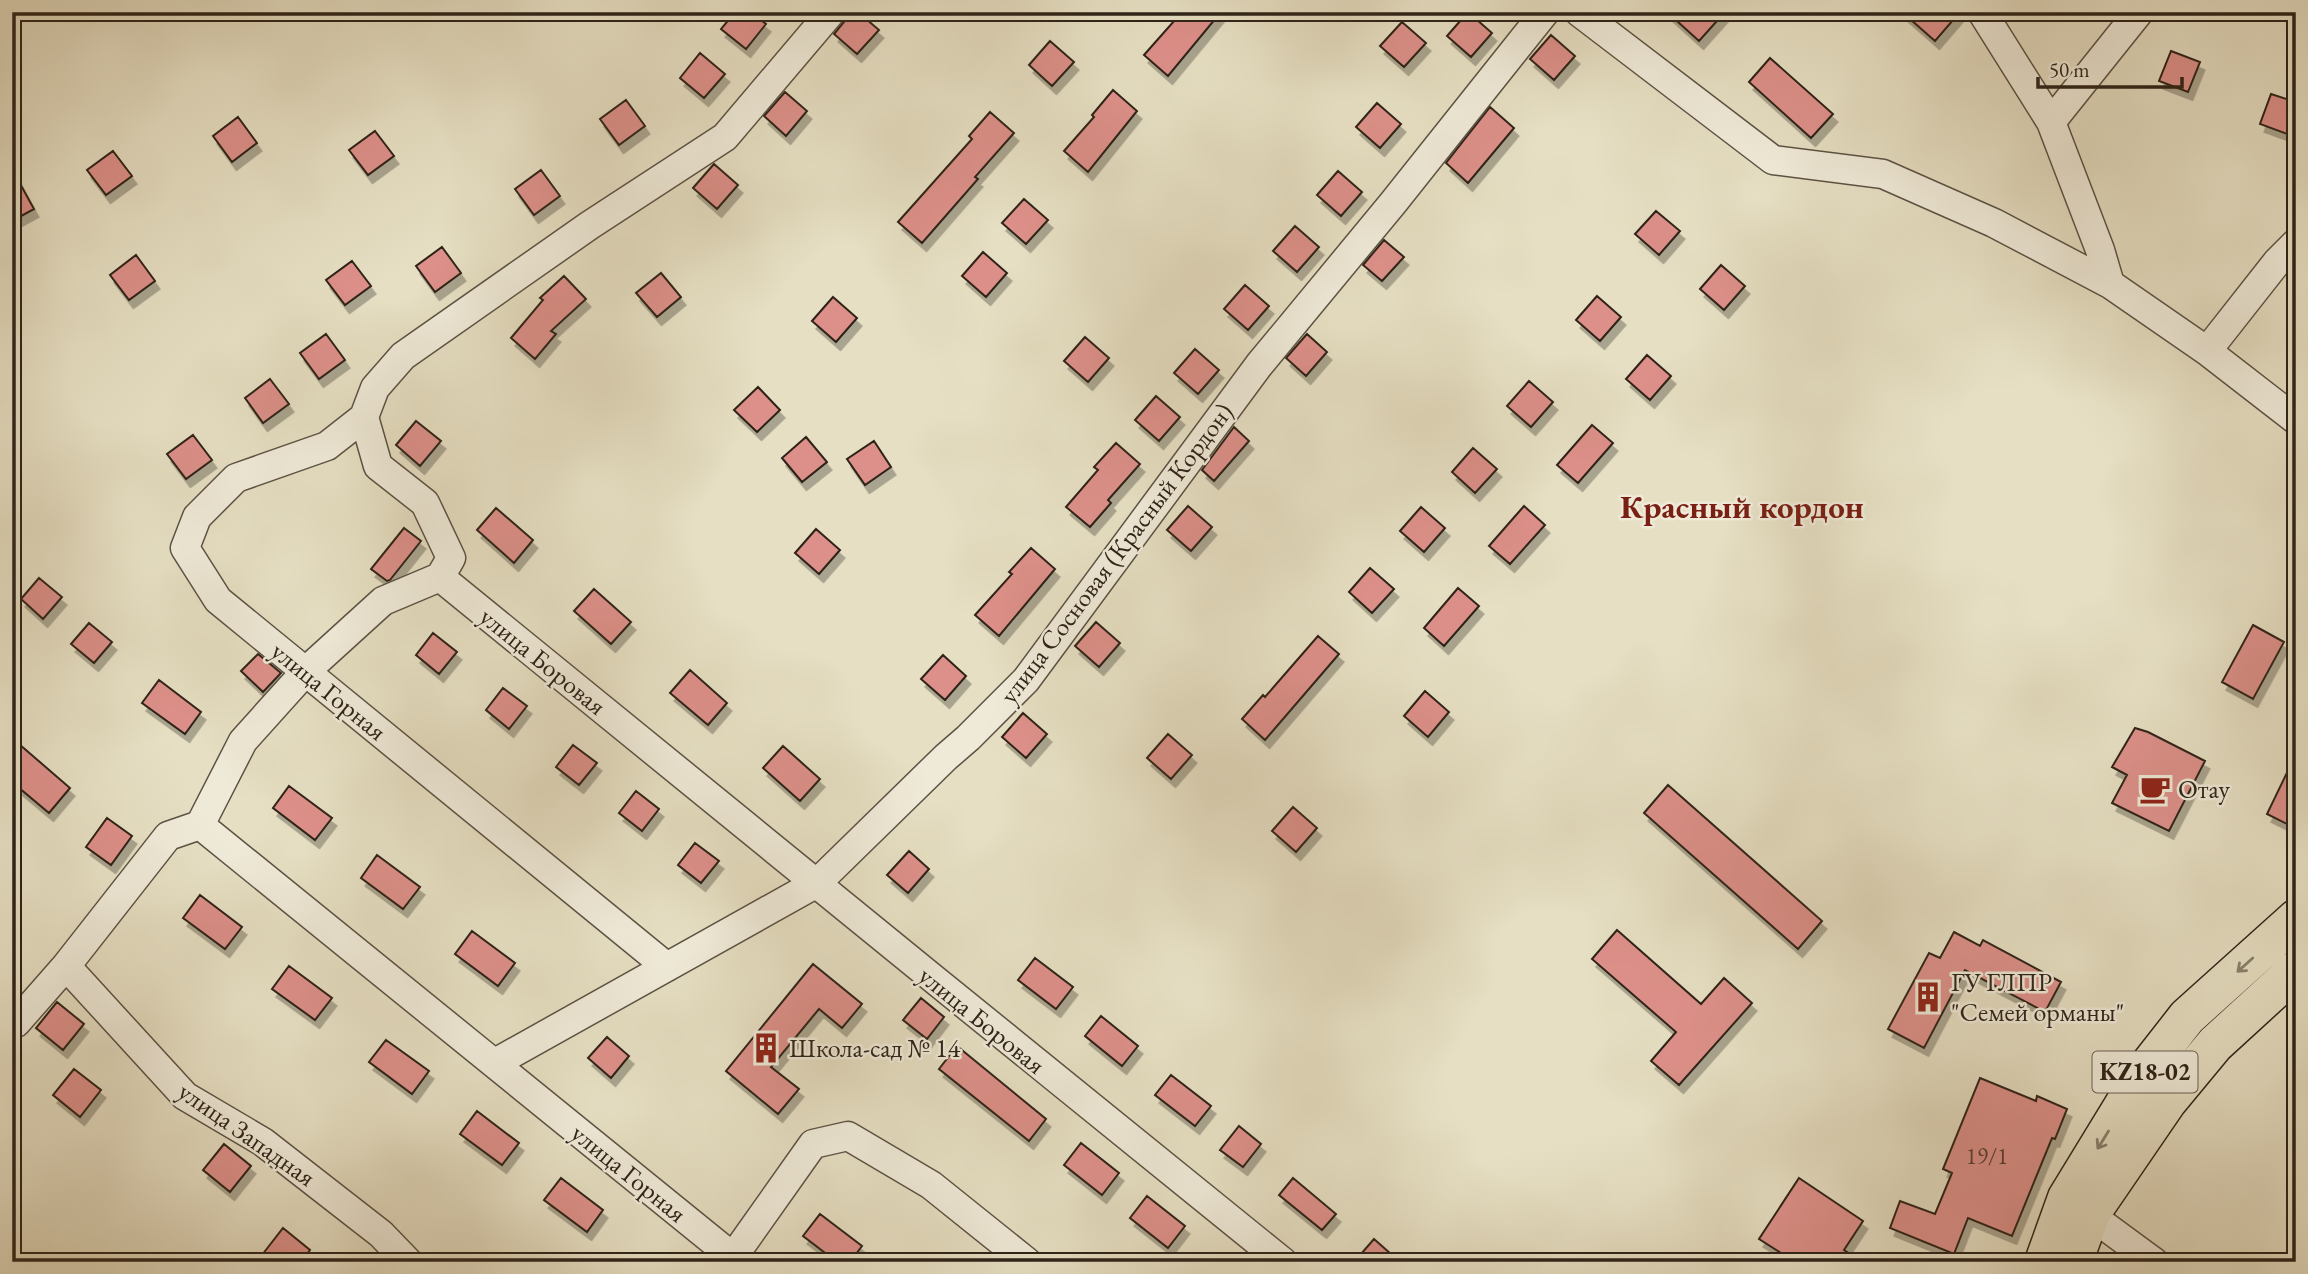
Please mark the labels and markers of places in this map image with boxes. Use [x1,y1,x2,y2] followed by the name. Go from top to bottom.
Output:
[2138,772,2172,806] cafe icon: Отау
[2178,772,2231,806] place label: Отау
[1951,965,2124,1029] place label: ГУ ГЛПР "Семей орманы"
[1911,980,1945,1014] building icon: ГУ ГЛПР "Семей орманы"
[749,1031,783,1065] building icon: Школа-сад № 14
[789,1031,961,1065] place label: Школа-сад № 14

